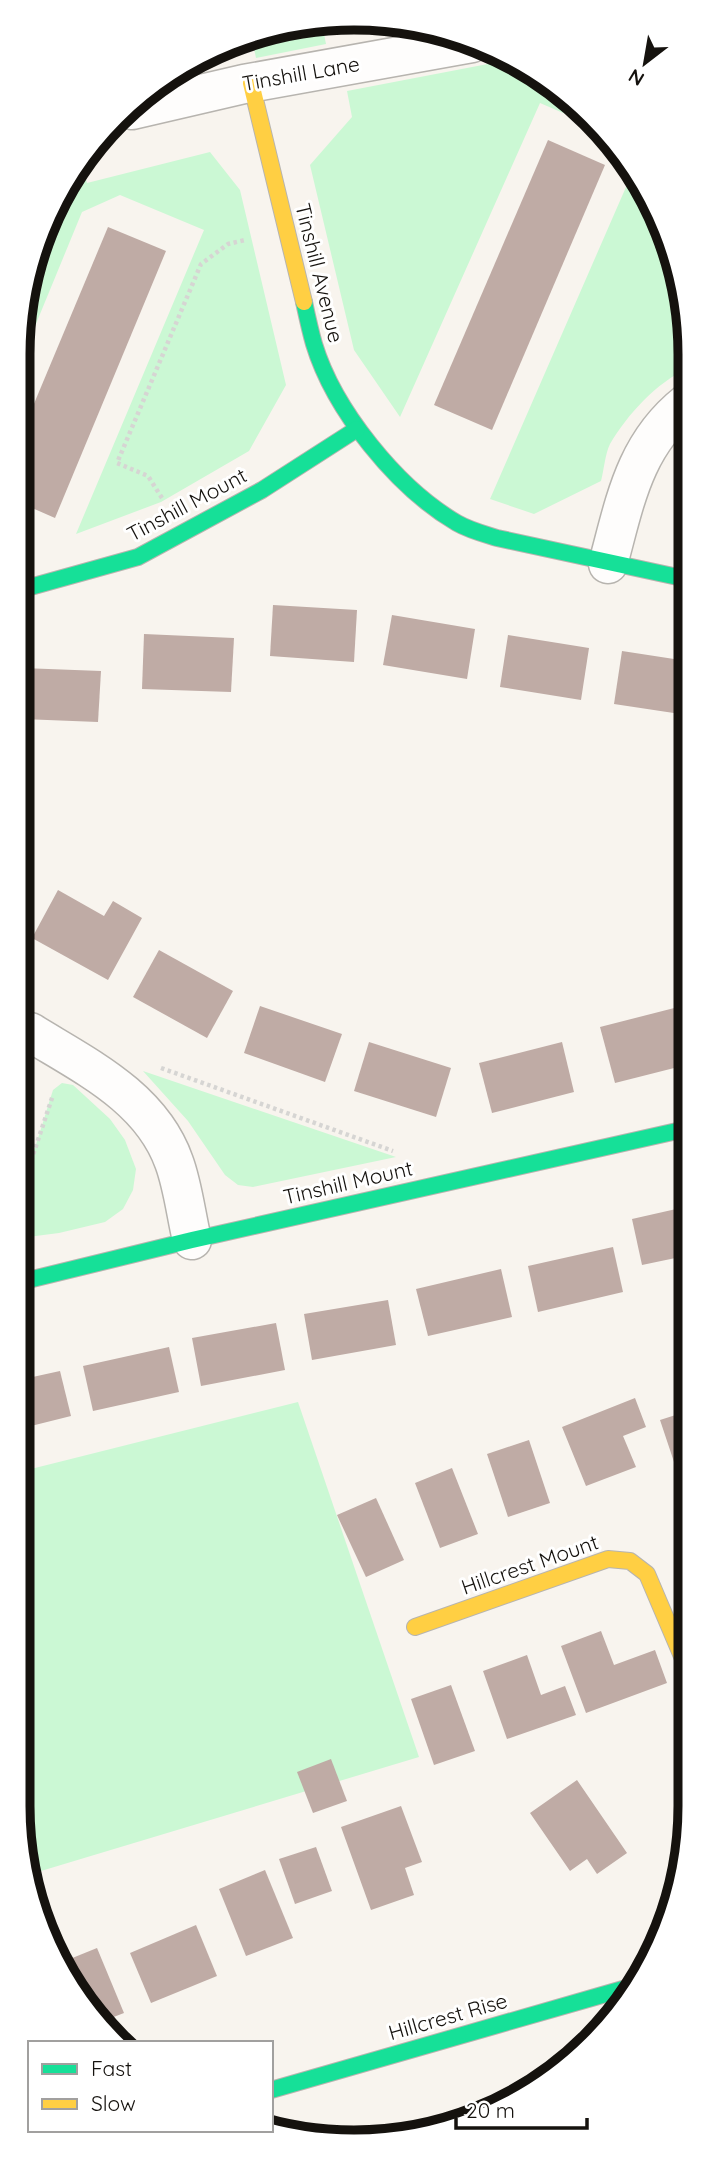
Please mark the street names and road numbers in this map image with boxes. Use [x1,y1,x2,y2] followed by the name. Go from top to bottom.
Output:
[240,50,362,96] street label: Tinshill Lane
[290,200,350,345] street label: Tinshill Avenue
[122,462,251,547] street label: Tinshill Mount
[280,1154,415,1210] street label: Tinshill Mount
[458,1528,602,1600] street label: Hillcrest Mount
[385,1987,510,2045] street label: Hillcrest Rise

